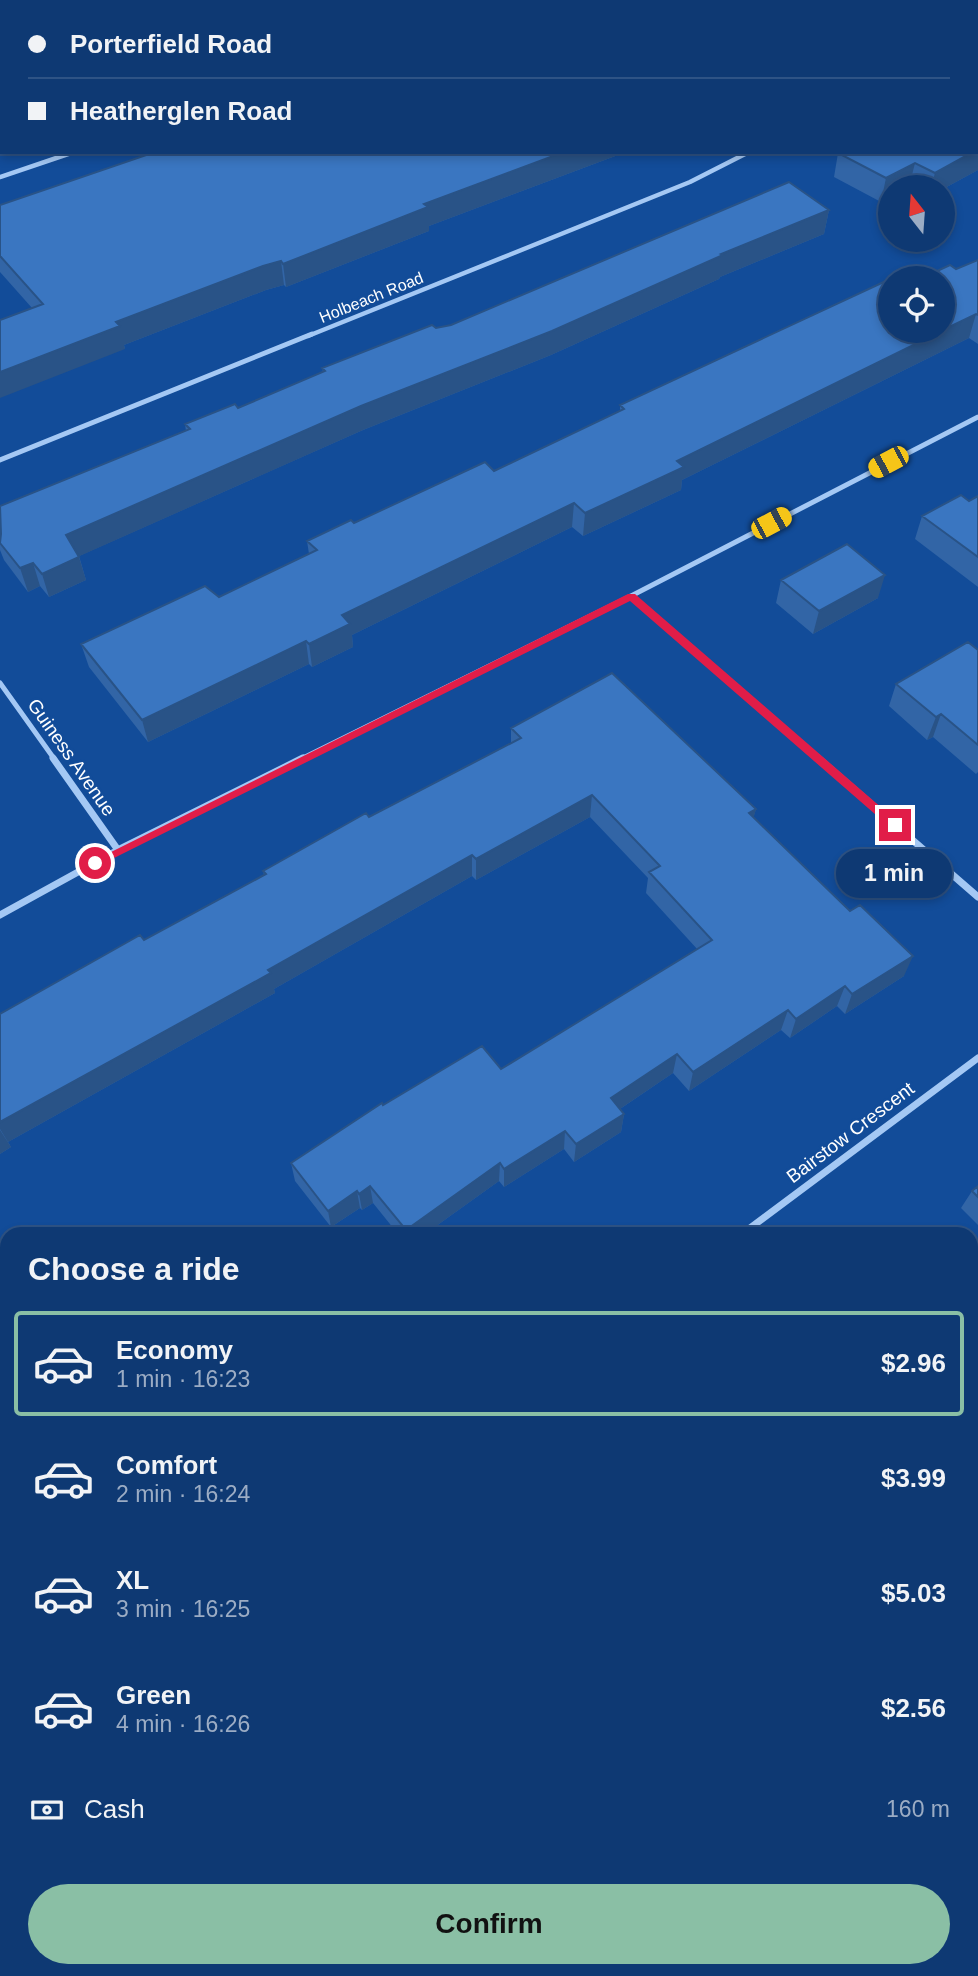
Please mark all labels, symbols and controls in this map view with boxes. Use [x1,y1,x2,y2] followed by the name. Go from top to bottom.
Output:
[70,29,272,59] text: Porterfield Road
[70,96,293,126] text: Heatherglen Road
[878,175,956,252] north arrow
[878,175,955,343] map controls
[878,266,955,343] button: locate
[317,269,426,326] street label: Holbeach Road
[865,443,912,481] car
[748,504,795,542] car
[23,695,120,820] street label: Guiness Avenue
[879,809,911,841] route end
[79,847,111,879] route start
[837,850,953,898] callout: 1 min
[864,860,924,886] text: 1 min
[782,1077,919,1187] street label: Bairstow Crescent
[28,1251,240,1287] text: Choose a ride
[32,1332,95,1395] icon: car
[116,1335,233,1365] text: Economy
[881,1348,946,1378] text: $2.96
[116,1366,250,1392] text: 1 min · 16:23
[32,1447,95,1510] icon: car
[116,1450,217,1480] text: Comfort
[881,1463,946,1493] text: $3.99
[116,1481,250,1507] text: 2 min · 16:24
[32,1562,95,1625] icon: car
[116,1565,149,1595] text: XL
[881,1578,946,1608] text: $5.03
[116,1596,250,1622] text: 3 min · 16:25
[32,1677,95,1740] icon: car
[116,1680,191,1710] text: Green
[881,1693,946,1723] text: $2.56
[116,1711,250,1737] text: 4 min · 16:26
[28,1791,66,1829] icon: cash
[84,1794,145,1824] text: Cash
[886,1796,950,1822] text: 160 m
[28,1884,950,1964] button: Confirm

